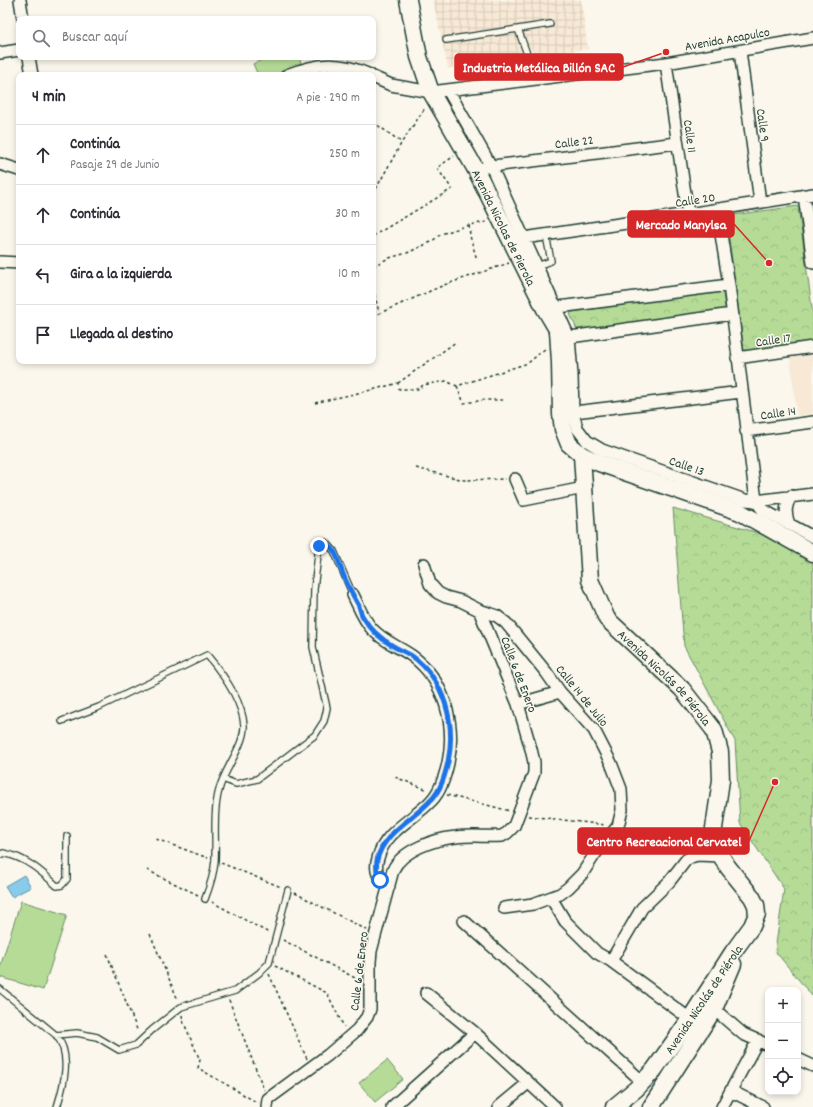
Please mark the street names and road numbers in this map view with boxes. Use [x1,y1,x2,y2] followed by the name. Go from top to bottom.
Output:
[683,24,772,57] street label: Avenida Acapulco
[750,108,773,143] street label: Calle 9
[677,119,700,154] street label: Calle 11
[554,132,595,155] street label: Calle 22
[465,167,540,291] street label: Avenida Nicolas de Pierola
[674,189,717,214] street label: Calle 20
[755,330,792,353] street label: Calle 17
[759,403,797,426] street label: Calle 14
[666,453,706,482] street label: Calle 13
[612,626,715,732] street label: Avenida Nicolás de Piérola
[495,634,541,716] street label: Calle 6 de Enero
[550,661,612,732] street label: Calle 14 de Julio
[346,930,375,1012] street label: Calle 6 de Enero
[661,941,749,1059] street label: Avenida Nicolás de Piérola

